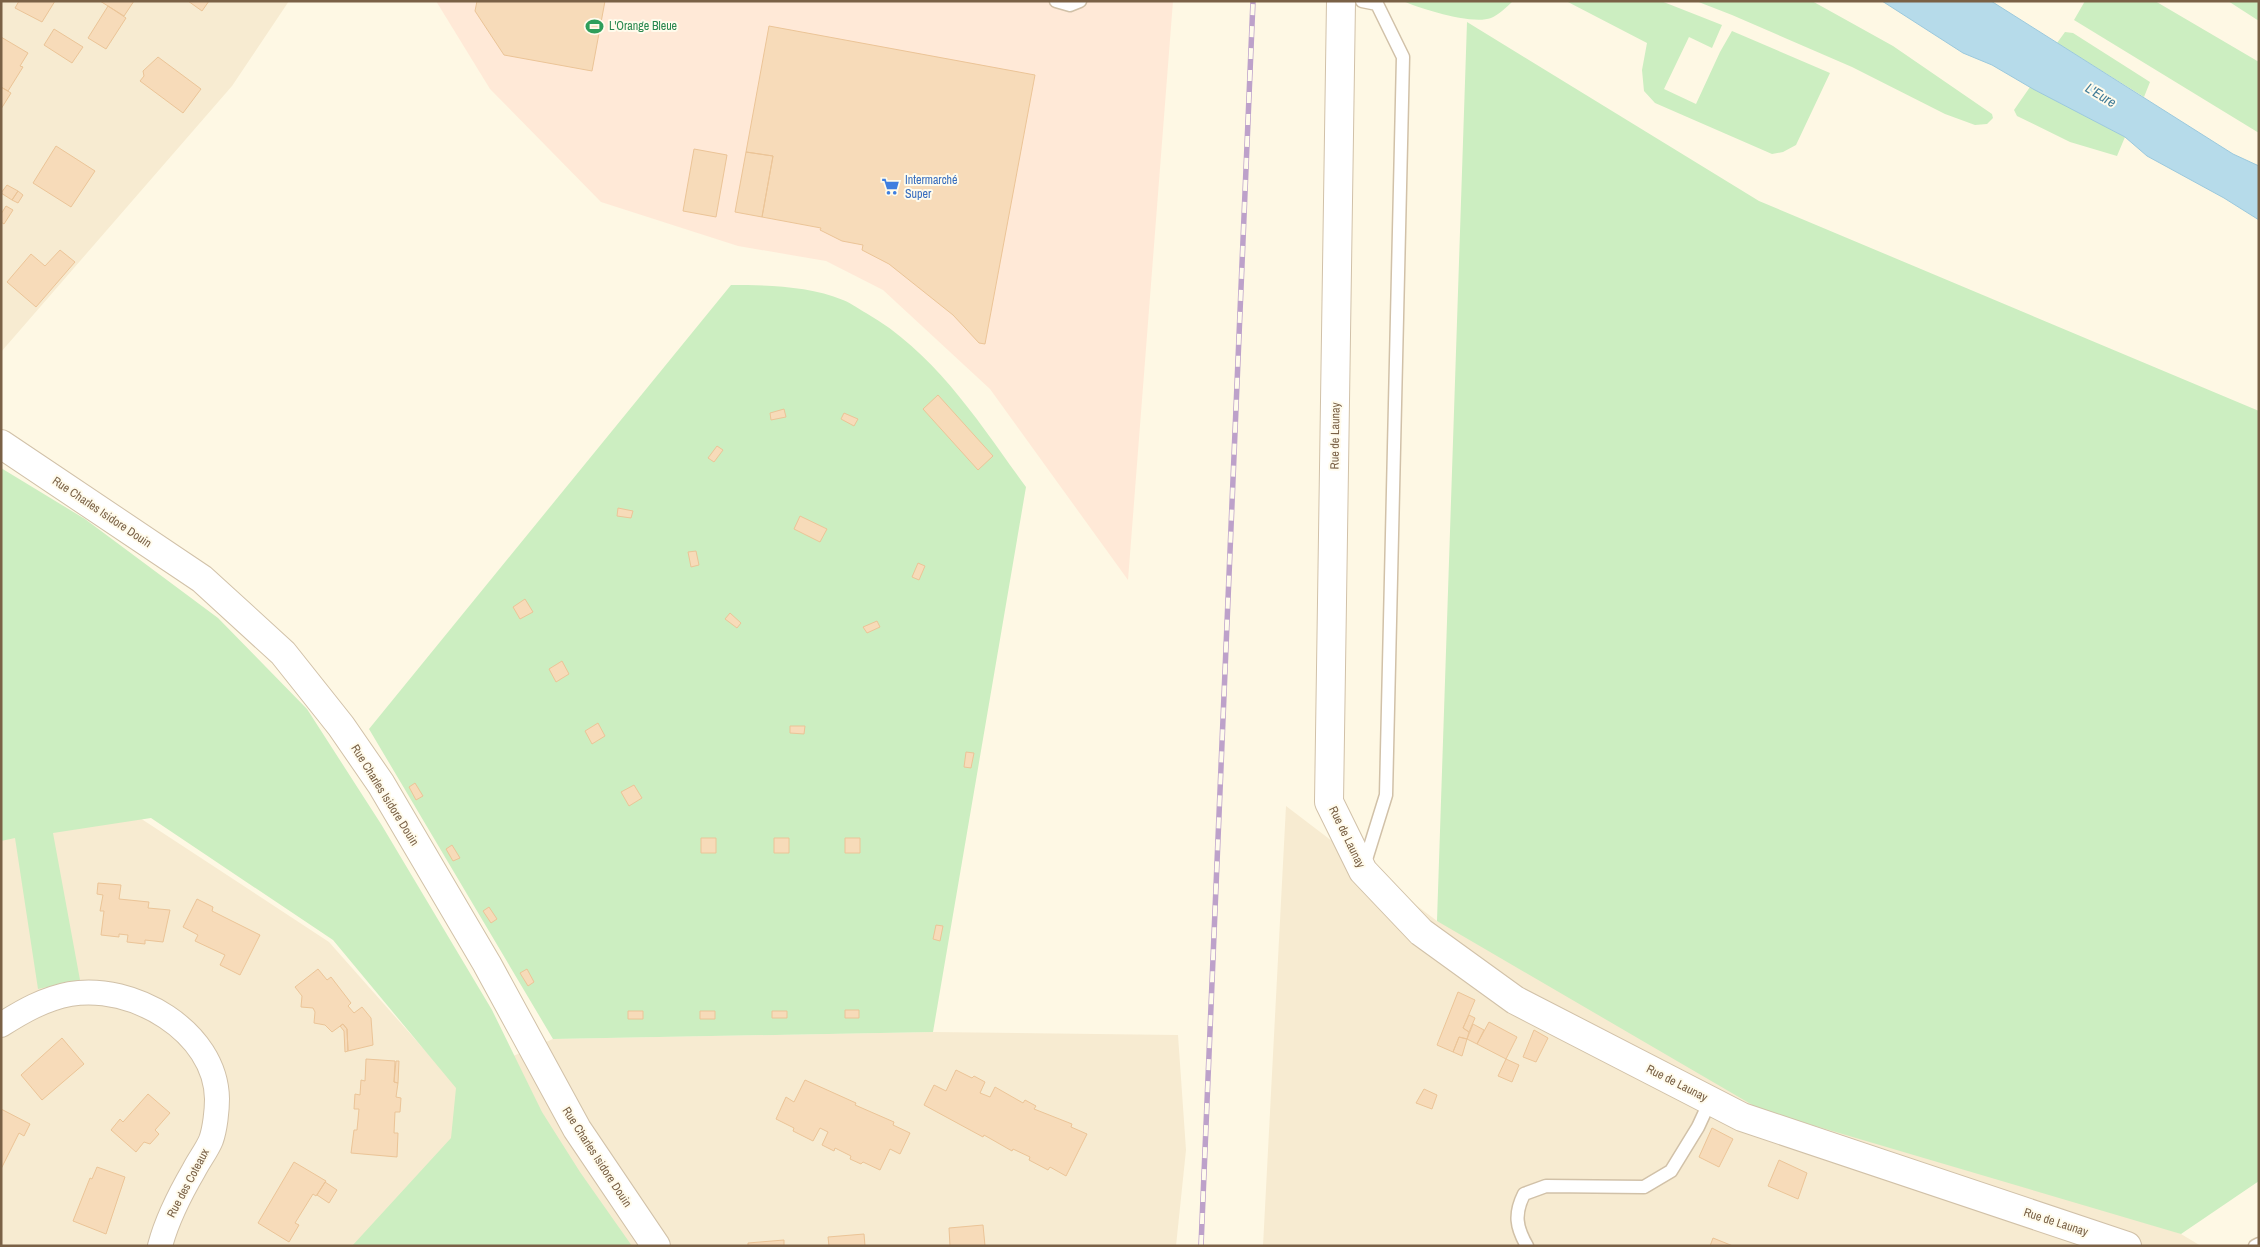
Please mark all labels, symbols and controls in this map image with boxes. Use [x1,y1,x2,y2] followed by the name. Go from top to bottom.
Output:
[585,16,605,36] sports icon: L'Orange Bleue
[609,18,677,34] place label: L'Orange Bleue
[2082,79,2120,111] water label: L'Eure
[905,172,958,202] place label: Intermarché Super
[881,177,901,197] supermarket icon: Intermarché Super
[1326,402,1344,470] street label: Rue de Launay
[49,473,155,551] street label: Rue Charles Isidore Douin
[347,741,423,849] street label: Rue Charles Isidore Douin
[1325,803,1369,871] street label: Rue de Launay
[1644,1061,1710,1105] street label: Rue de Launay
[559,1104,635,1210] street label: Rue Charles Isidore Douin
[163,1146,213,1220] street label: Rue des Coteaux
[2022,1204,2090,1240] street label: Rue de Launay

